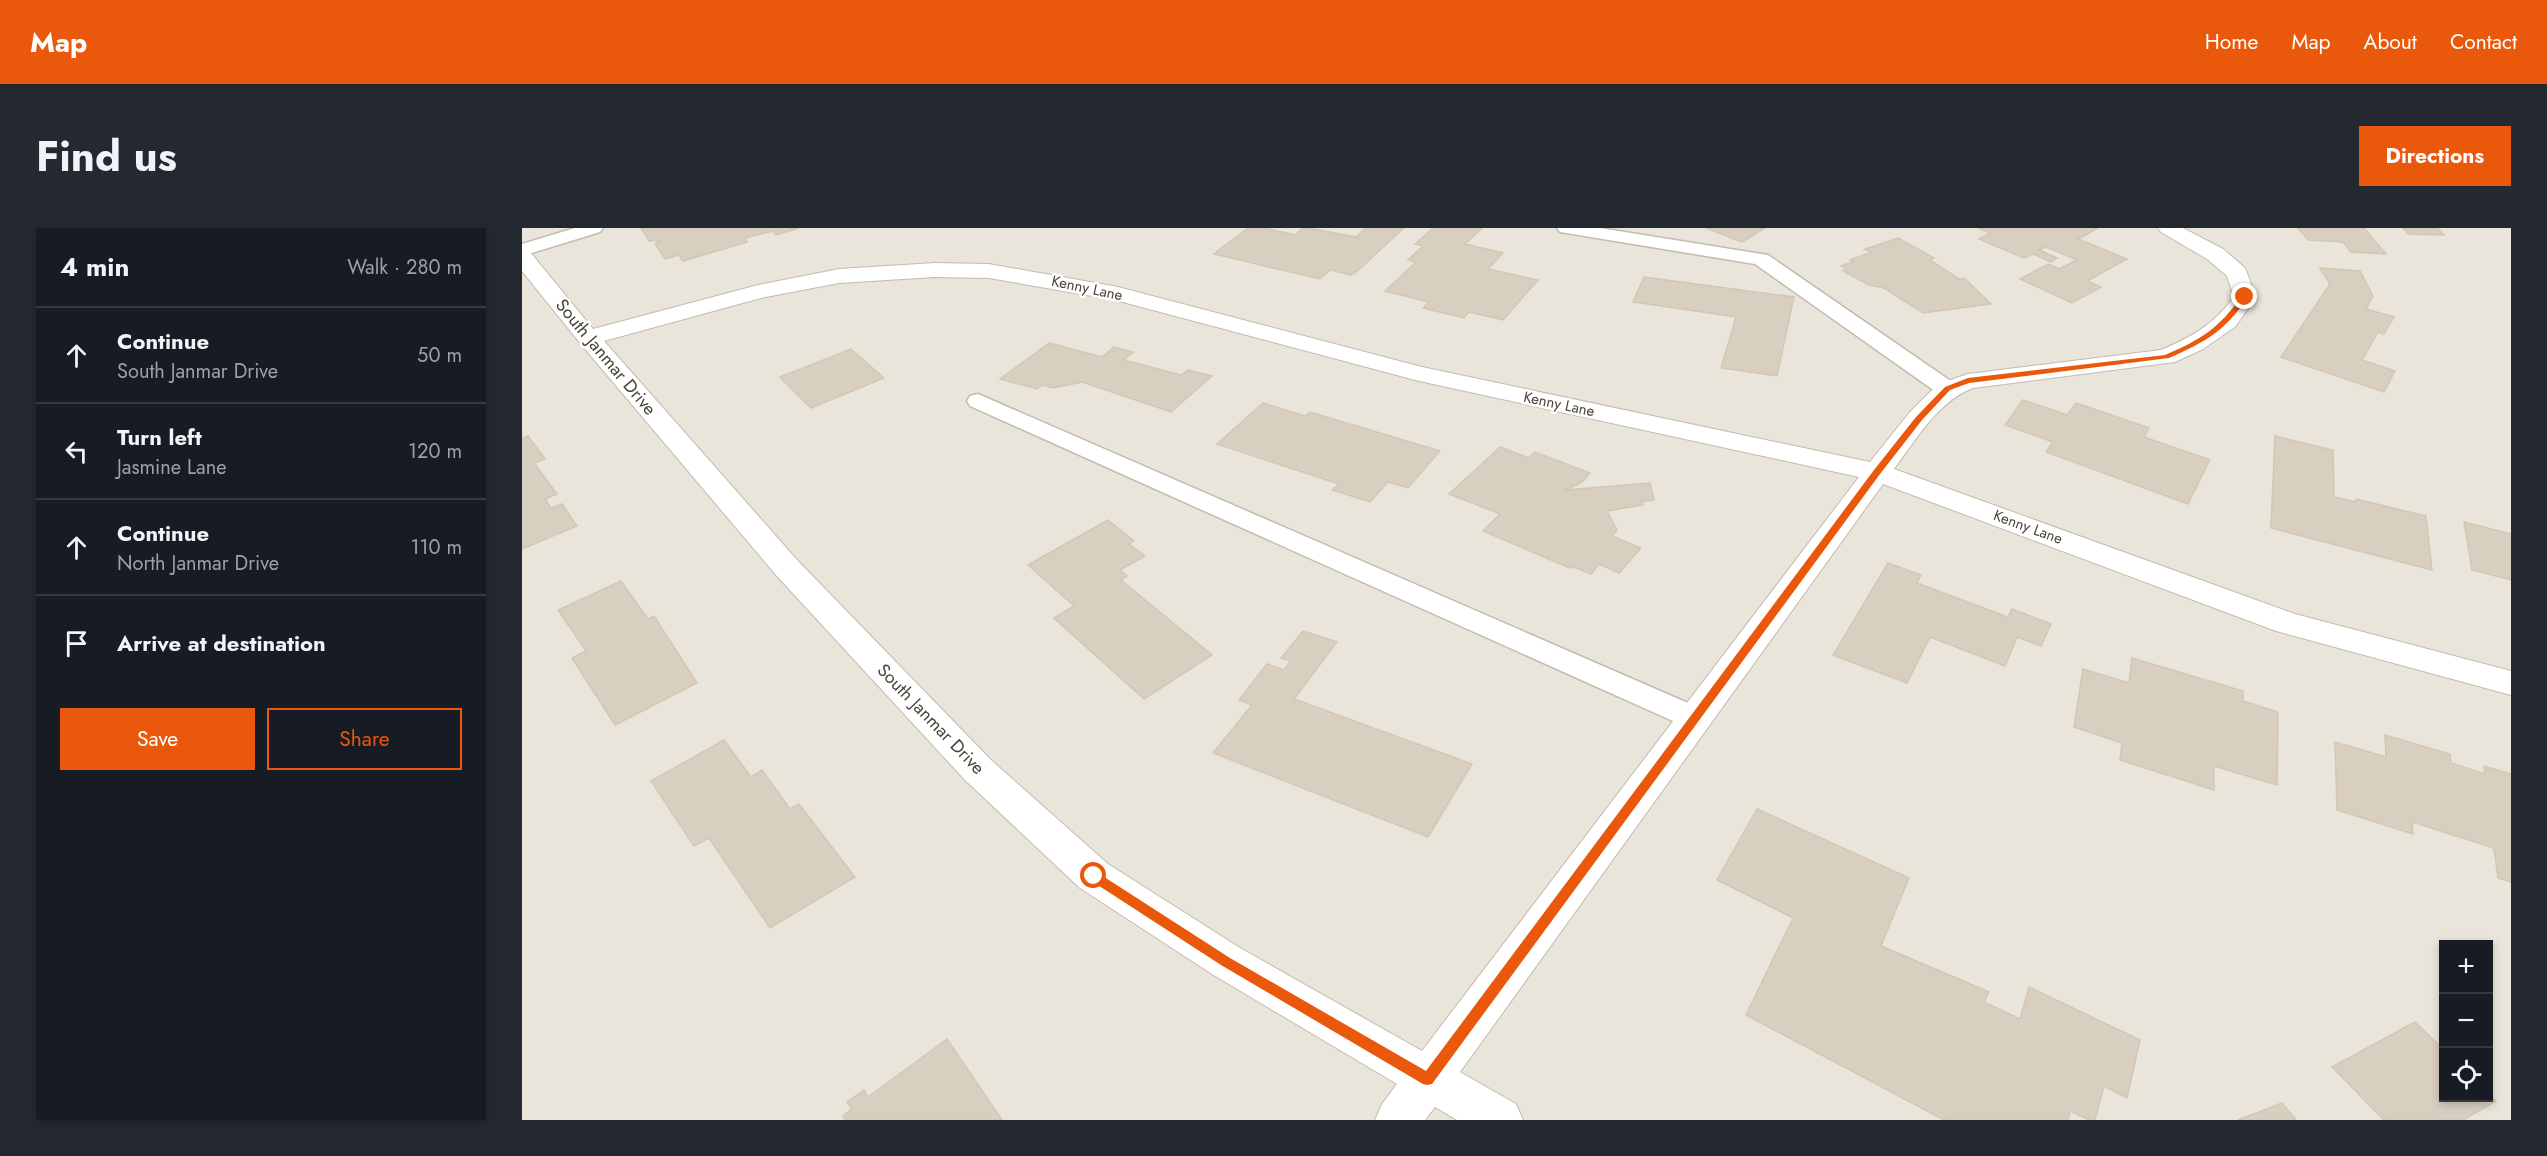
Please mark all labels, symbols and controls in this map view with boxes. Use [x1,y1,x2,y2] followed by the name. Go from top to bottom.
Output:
[30,22,87,63] text: Map
[2205,27,2258,57] text: Home
[2291,27,2331,57] text: Map
[2364,27,2417,57] text: About
[2450,27,2517,57] text: Contact
[36,126,177,187] text: Find us
[2359,126,2511,186] button: Directions
[60,248,129,286] text: 4 min
[347,253,462,282] text: Walk · 280 m
[1049,270,1125,306] street label: Kenny Lane
[2231,283,2257,309] route end
[549,293,663,421] street label: South Janmar Drive
[117,325,209,357] text: Continue
[60,339,93,372] icon: ahead
[417,341,462,370] text: 50 m
[117,357,278,386] text: South Janmar Drive
[1521,386,1597,422] street label: Kenny Lane
[117,421,202,453] text: Turn left
[60,435,93,468] icon: left
[408,437,462,466] text: 120 m
[117,453,227,482] text: Jasmine Lane
[1990,504,2066,550] street label: Kenny Lane
[117,517,209,549] text: Continue
[60,531,93,564] icon: ahead
[410,533,462,562] text: 110 m
[117,549,279,578] text: North Janmar Drive
[60,627,93,660] icon: arrive
[117,627,326,659] text: Arrive at destination
[871,658,991,780] street label: South Janmar Drive
[60,708,255,770] button: Save
[267,708,462,770] button: Share
[1080,862,1106,888] route start
[2439,940,2493,1102] map controls
[2439,940,2493,994] button: +
[2439,994,2493,1048] button: −
[2439,1048,2493,1102] button: locate

